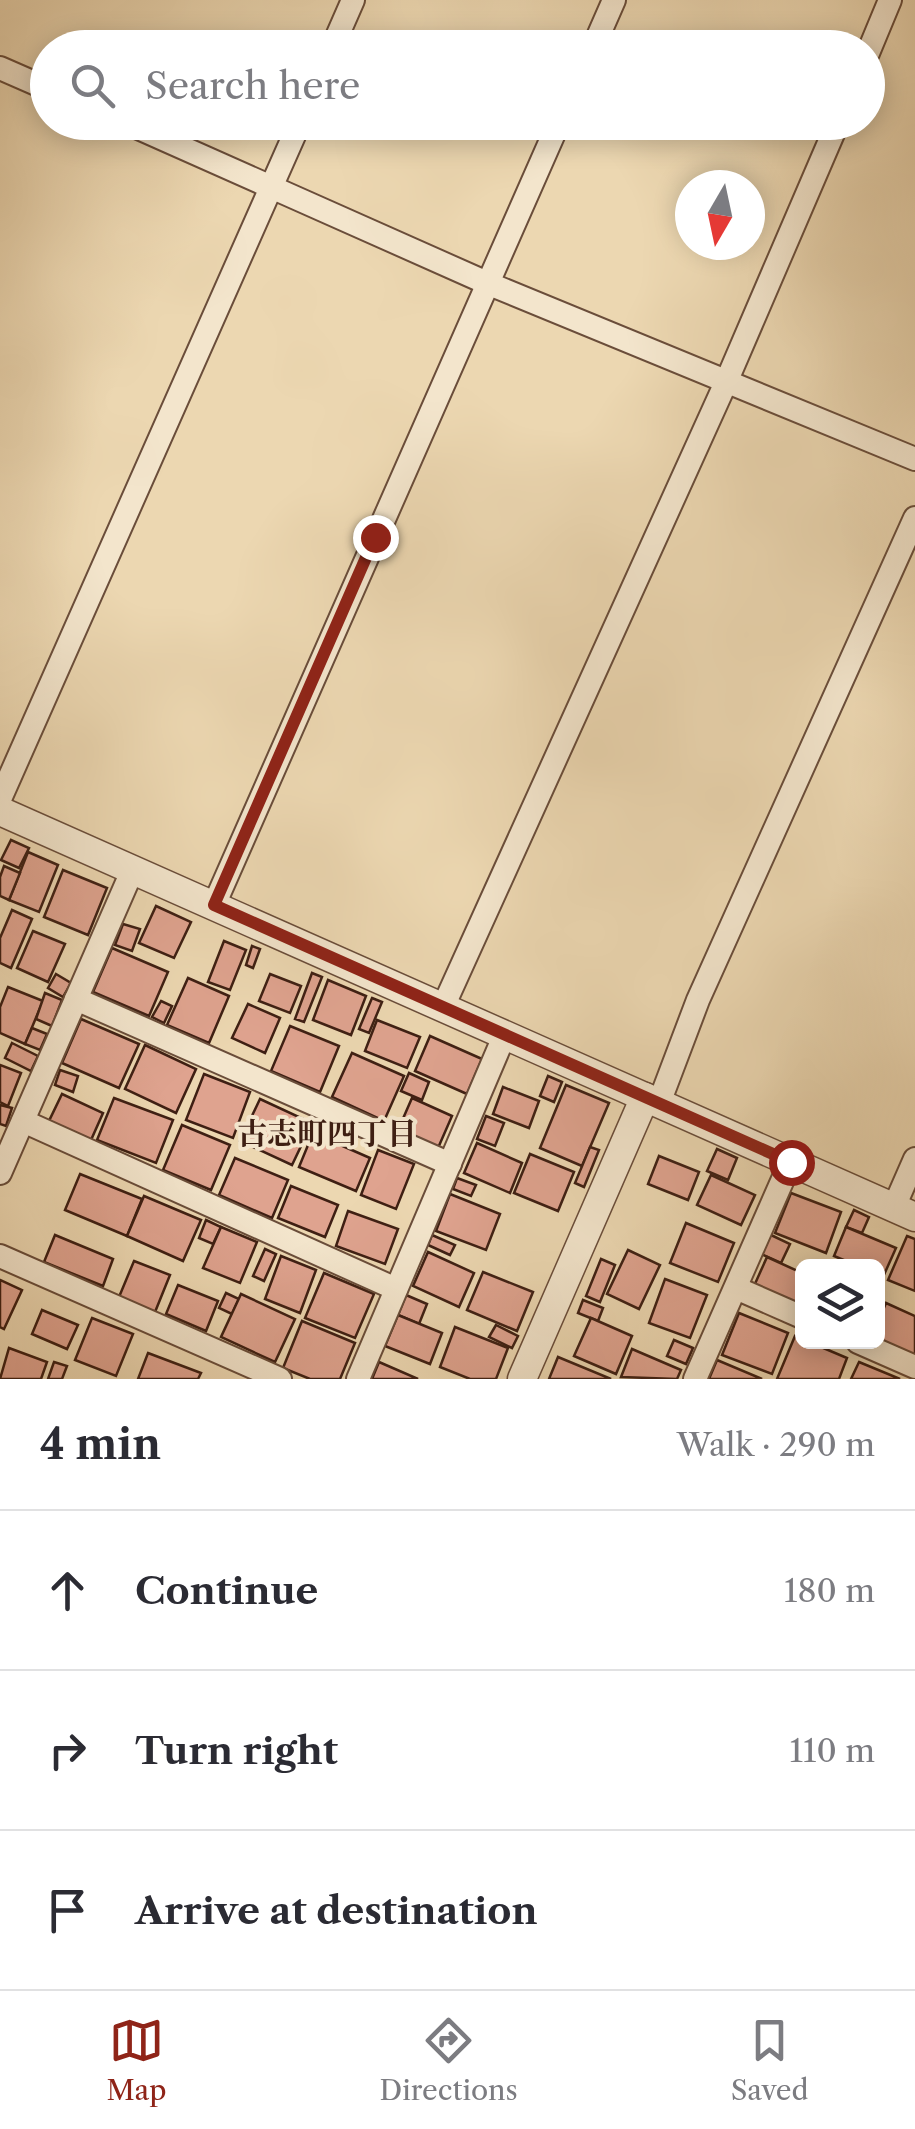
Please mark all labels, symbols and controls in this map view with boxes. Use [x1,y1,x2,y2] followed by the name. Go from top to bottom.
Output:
[30,30,885,140] search box
[65,58,120,113] icon: search
[145,62,360,109] text: Search here
[675,170,765,260] north arrow
[353,515,399,561] route end
[237,1115,417,1152] district label: 古志町四丁目
[769,1140,815,1186] route start
[795,1259,885,1349] map controls
[795,1259,885,1349] button: layers
[40,1418,161,1470] text: 4 min
[677,1425,875,1464] text: Walk · 290 m
[40,1563,95,1618] icon: ahead
[135,1567,318,1614] text: Continue
[784,1571,875,1610] text: 180 m
[40,1723,95,1778] icon: right
[135,1727,338,1774] text: Turn right
[789,1731,875,1770] text: 110 m
[40,1883,95,1938] icon: arrive
[135,1887,538,1934] text: Arrive at destination
[106,2013,167,2107] tab: Map
[379,2013,518,2107] tab: Directions
[731,2013,809,2107] tab: Saved

